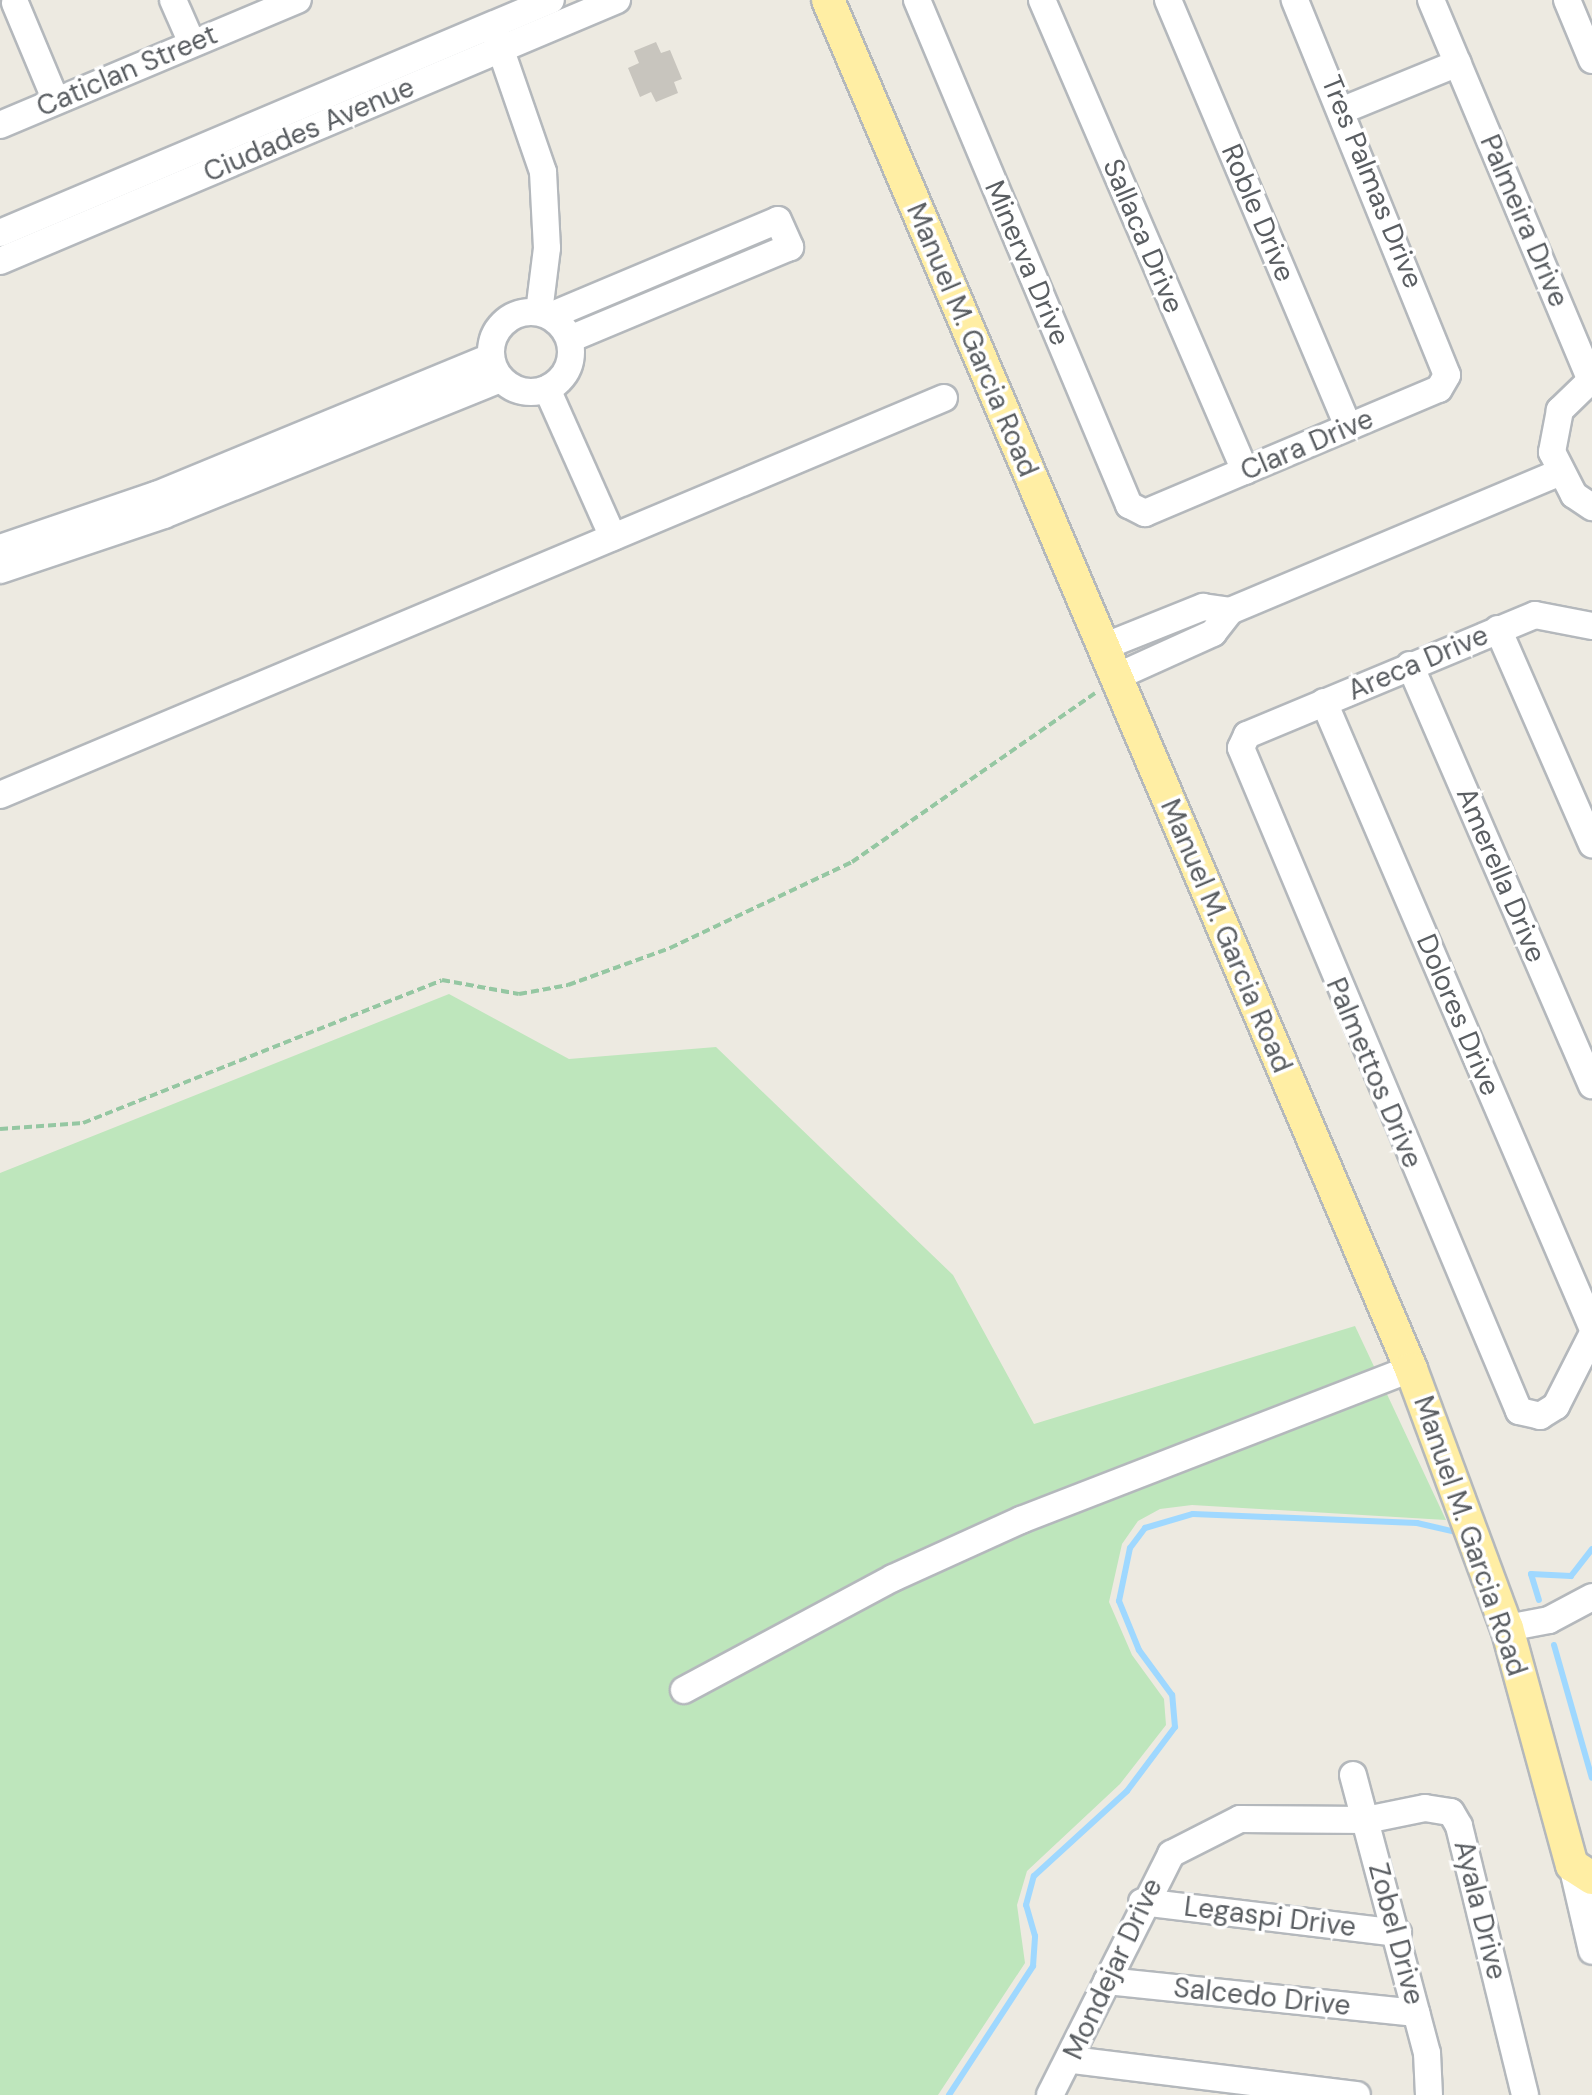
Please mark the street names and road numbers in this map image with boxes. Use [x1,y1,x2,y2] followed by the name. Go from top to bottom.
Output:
[32,18,222,124] street label: Caticlan Street
[199,70,419,190] street label: Ciudades Avenue
[1314,71,1430,293] street label: Tres Palmas Drive
[1473,130,1575,312] street label: Palmeira Drive
[1214,139,1302,287] street label: Roble Drive
[1095,154,1191,318] street label: Sallaca Drive
[977,176,1077,350] street label: Minerva Drive
[899,198,1045,482] street label: Manuel M. Garcia Road
[1236,402,1378,488] street label: Clara Drive
[1343,618,1493,708] street label: Areca Drive
[1449,783,1553,967] street label: Amerella Drive
[1153,794,1299,1078] street label: Manuel M. Garcia Road
[1409,929,1507,1101] street label: Dolores Drive
[1319,973,1429,1173] street label: Palmettos Drive
[1406,1392,1534,1680] street label: Manuel M. Garcia Road
[1447,1837,1513,1983] street label: Ayala Drive
[1361,1860,1431,2008] street label: Zobel Drive
[1056,1873,1170,2065] street label: Mondejar Drive
[1182,1890,1358,1944] street label: Legaspi Drive
[1172,1971,1352,2023] street label: Salcedo Drive

